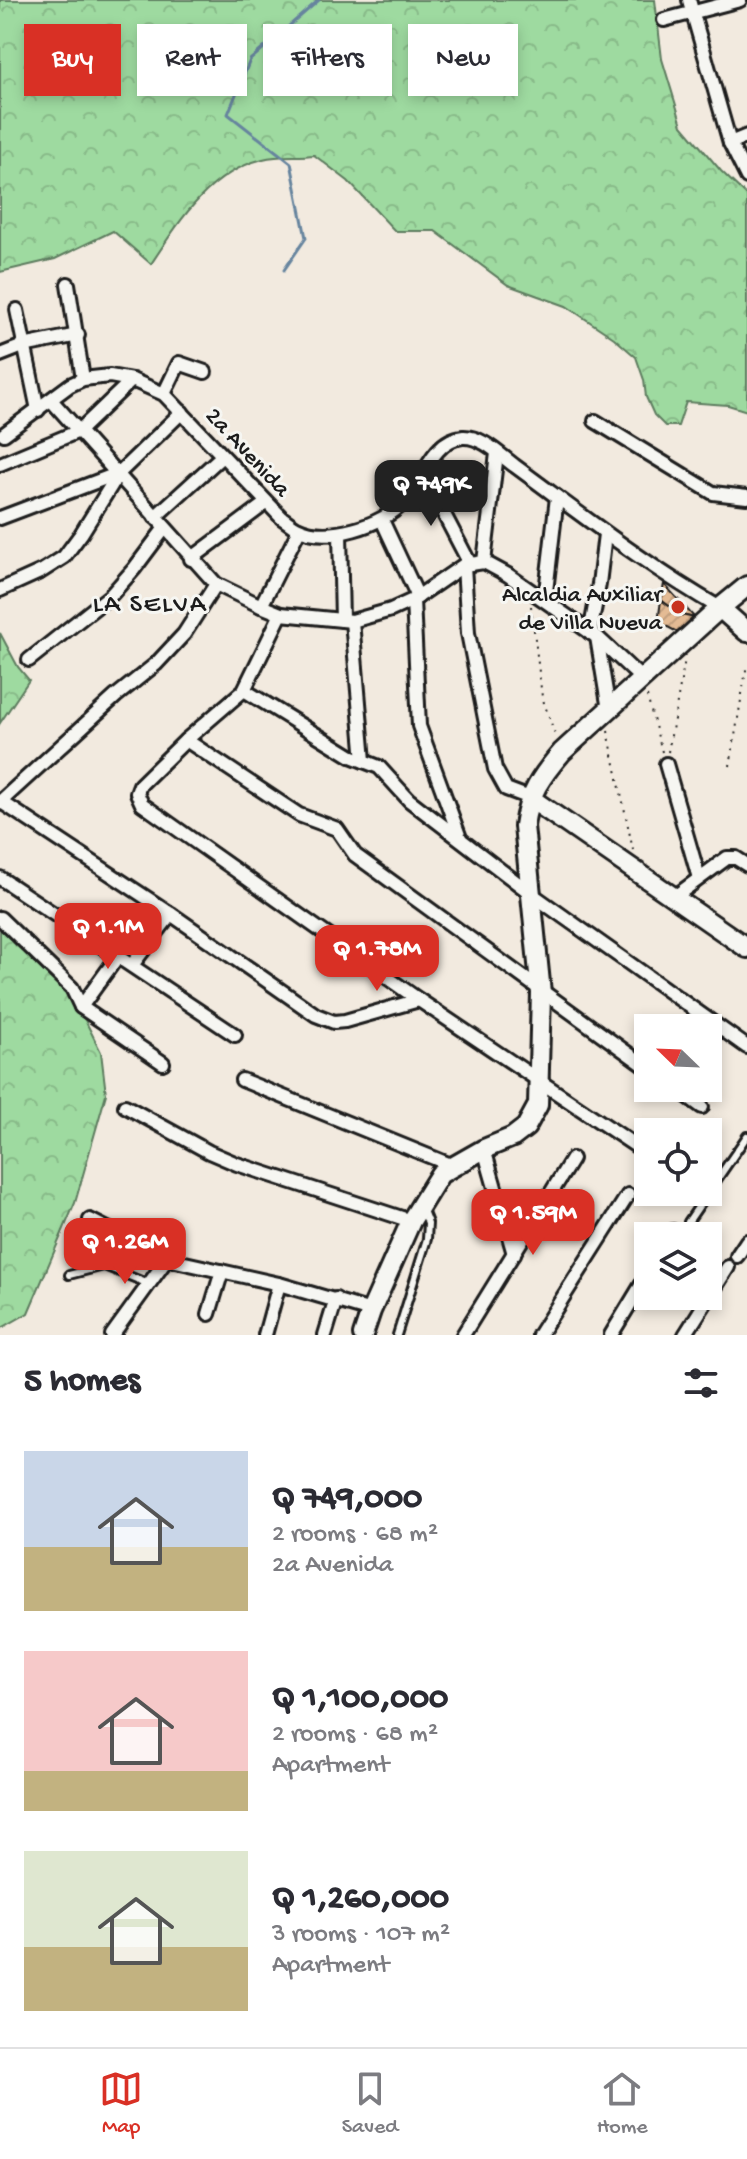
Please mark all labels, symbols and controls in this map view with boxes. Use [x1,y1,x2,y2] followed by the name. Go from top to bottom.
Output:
[24,24,121,96] chip: Buy
[137,24,247,96] chip: Rent
[263,24,392,96] chip: Filters
[408,24,518,96] chip: New
[198,403,296,505] street label: 2a Avenida
[366,460,496,528] pin: Q 749K
[393,470,469,501] text: Q 749K
[502,582,665,639] place label: Alcaldia Auxiliar de Villa Nueva
[93,591,207,622] district label: LA SELVA
[669,598,687,616] marker: Alcaldia Auxiliar de Villa Nueva
[43,903,173,971] pin: Q 1.1M
[73,913,143,944] text: Q 1.1M
[303,925,451,993] pin: Q 1.78M
[333,935,421,966] text: Q 1.78M
[634,1014,722,1102] north arrow
[634,1014,722,1310] map controls
[634,1118,722,1206] button: locate
[459,1189,607,1257] pin: Q 1.59M
[489,1199,577,1230] text: Q 1.59M
[51,1218,199,1286] pin: Q 1.26M
[634,1222,722,1310] button: layers
[82,1228,168,1259] text: Q 1.26M
[679,1361,723,1405] icon: filters
[24,1363,140,1403] text: 5 homes
[272,1480,422,1520] text: Q 749,000
[88,1483,184,1579] icon: home
[272,1520,438,1551] text: 2 rooms · 68 m²
[272,1551,393,1582] text: 2a Avenida
[272,1680,448,1720] text: Q 1,100,000
[88,1683,184,1779] icon: home
[272,1720,438,1751] text: 2 rooms · 68 m²
[272,1751,389,1782] text: Apartment
[272,1880,449,1920] text: Q 1,260,000
[88,1883,184,1979] icon: home
[272,1920,450,1951] text: 3 rooms · 107 m²
[272,1951,389,1982] text: Apartment
[99,2067,143,2141] tab: Map
[342,2067,398,2141] tab: Saved
[597,2067,648,2141] tab: Home

